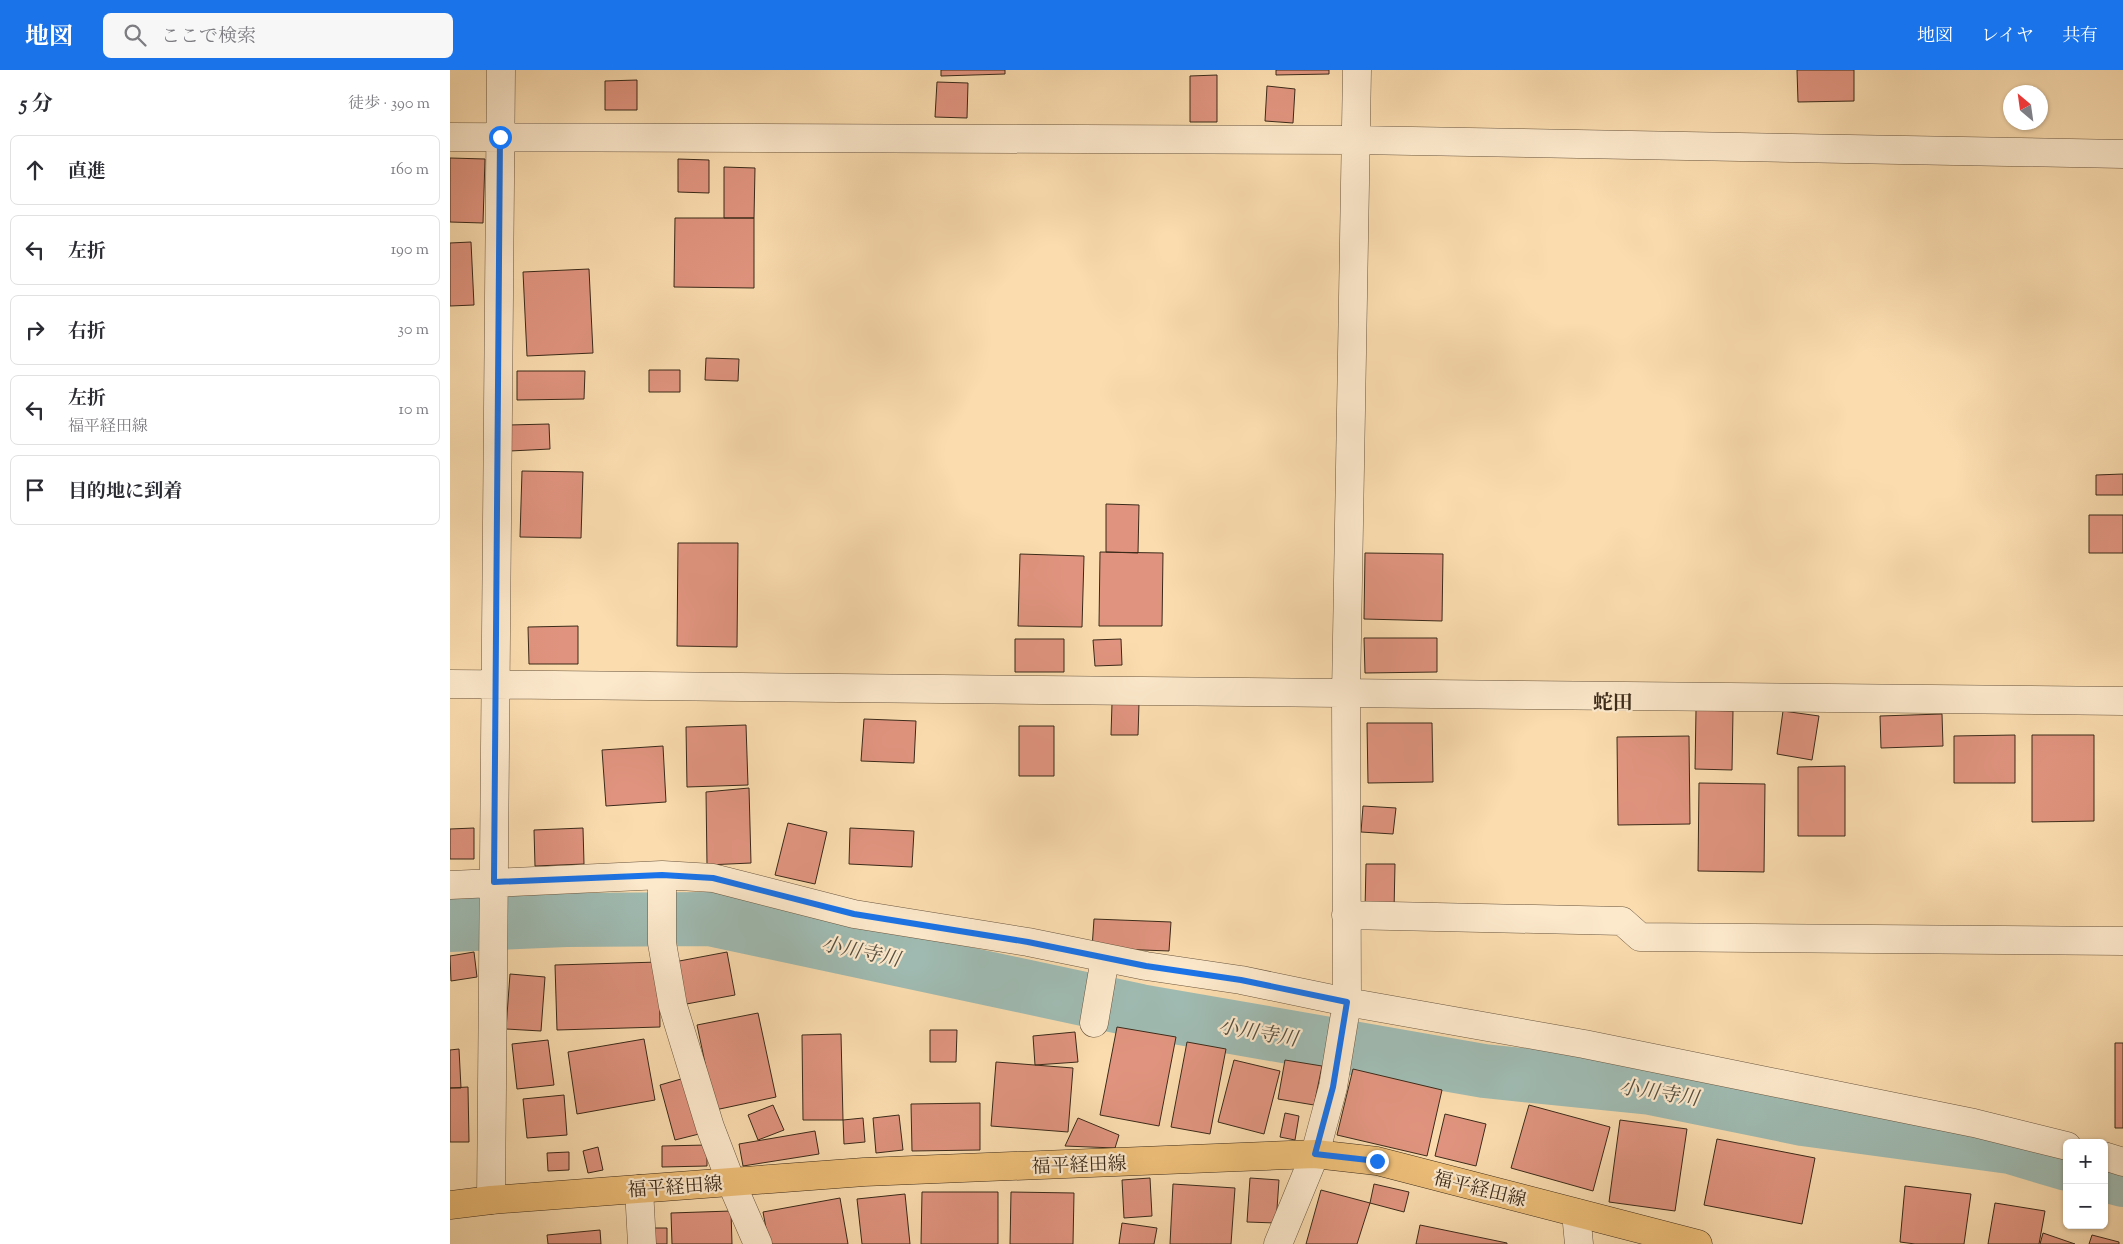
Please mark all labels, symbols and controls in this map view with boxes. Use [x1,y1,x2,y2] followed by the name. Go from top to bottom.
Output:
[103,13,453,58] search box
[25,21,73,55] text: 地図
[121,21,149,49] icon: search
[161,24,256,51] text: ここで検索
[1917,24,1953,50] text: 地図
[1981,24,2034,50] text: レイヤ
[2062,24,2098,50] text: 共有
[2003,85,2048,130] north arrow
[20,90,53,120] text: 5 分
[348,93,430,116] text: 徒歩 · 390 m
[489,126,512,149] route start
[21,156,49,184] icon: ahead
[68,159,106,186] text: 直進
[391,159,429,182] text: 160 m
[21,236,49,264] icon: left
[68,239,106,266] text: 左折
[391,239,429,262] text: 190 m
[21,316,49,344] icon: right
[68,319,106,346] text: 右折
[398,319,429,342] text: 30 m
[68,386,106,413] text: 左折
[21,396,49,424] icon: left
[399,399,429,422] text: 10 m
[68,416,148,439] text: 福平経田線
[21,476,49,504] icon: arrive
[68,479,182,506] text: 目的地に到着
[1593,690,1633,719] district label: 蛇田
[818,931,905,976] water label: 小川寺川
[1216,1013,1301,1056] water label: 小川寺川
[1617,1074,1702,1115] water label: 小川寺川
[2063,1139,2108,1229] map controls
[2063,1139,2108,1184] button: +
[1366,1150,1389,1173] route end
[1031,1151,1127,1182] street label: 福平経田線
[1430,1166,1529,1215] street label: 福平経田線
[627,1172,724,1205] street label: 福平経田線
[2063,1184,2108,1229] button: −

